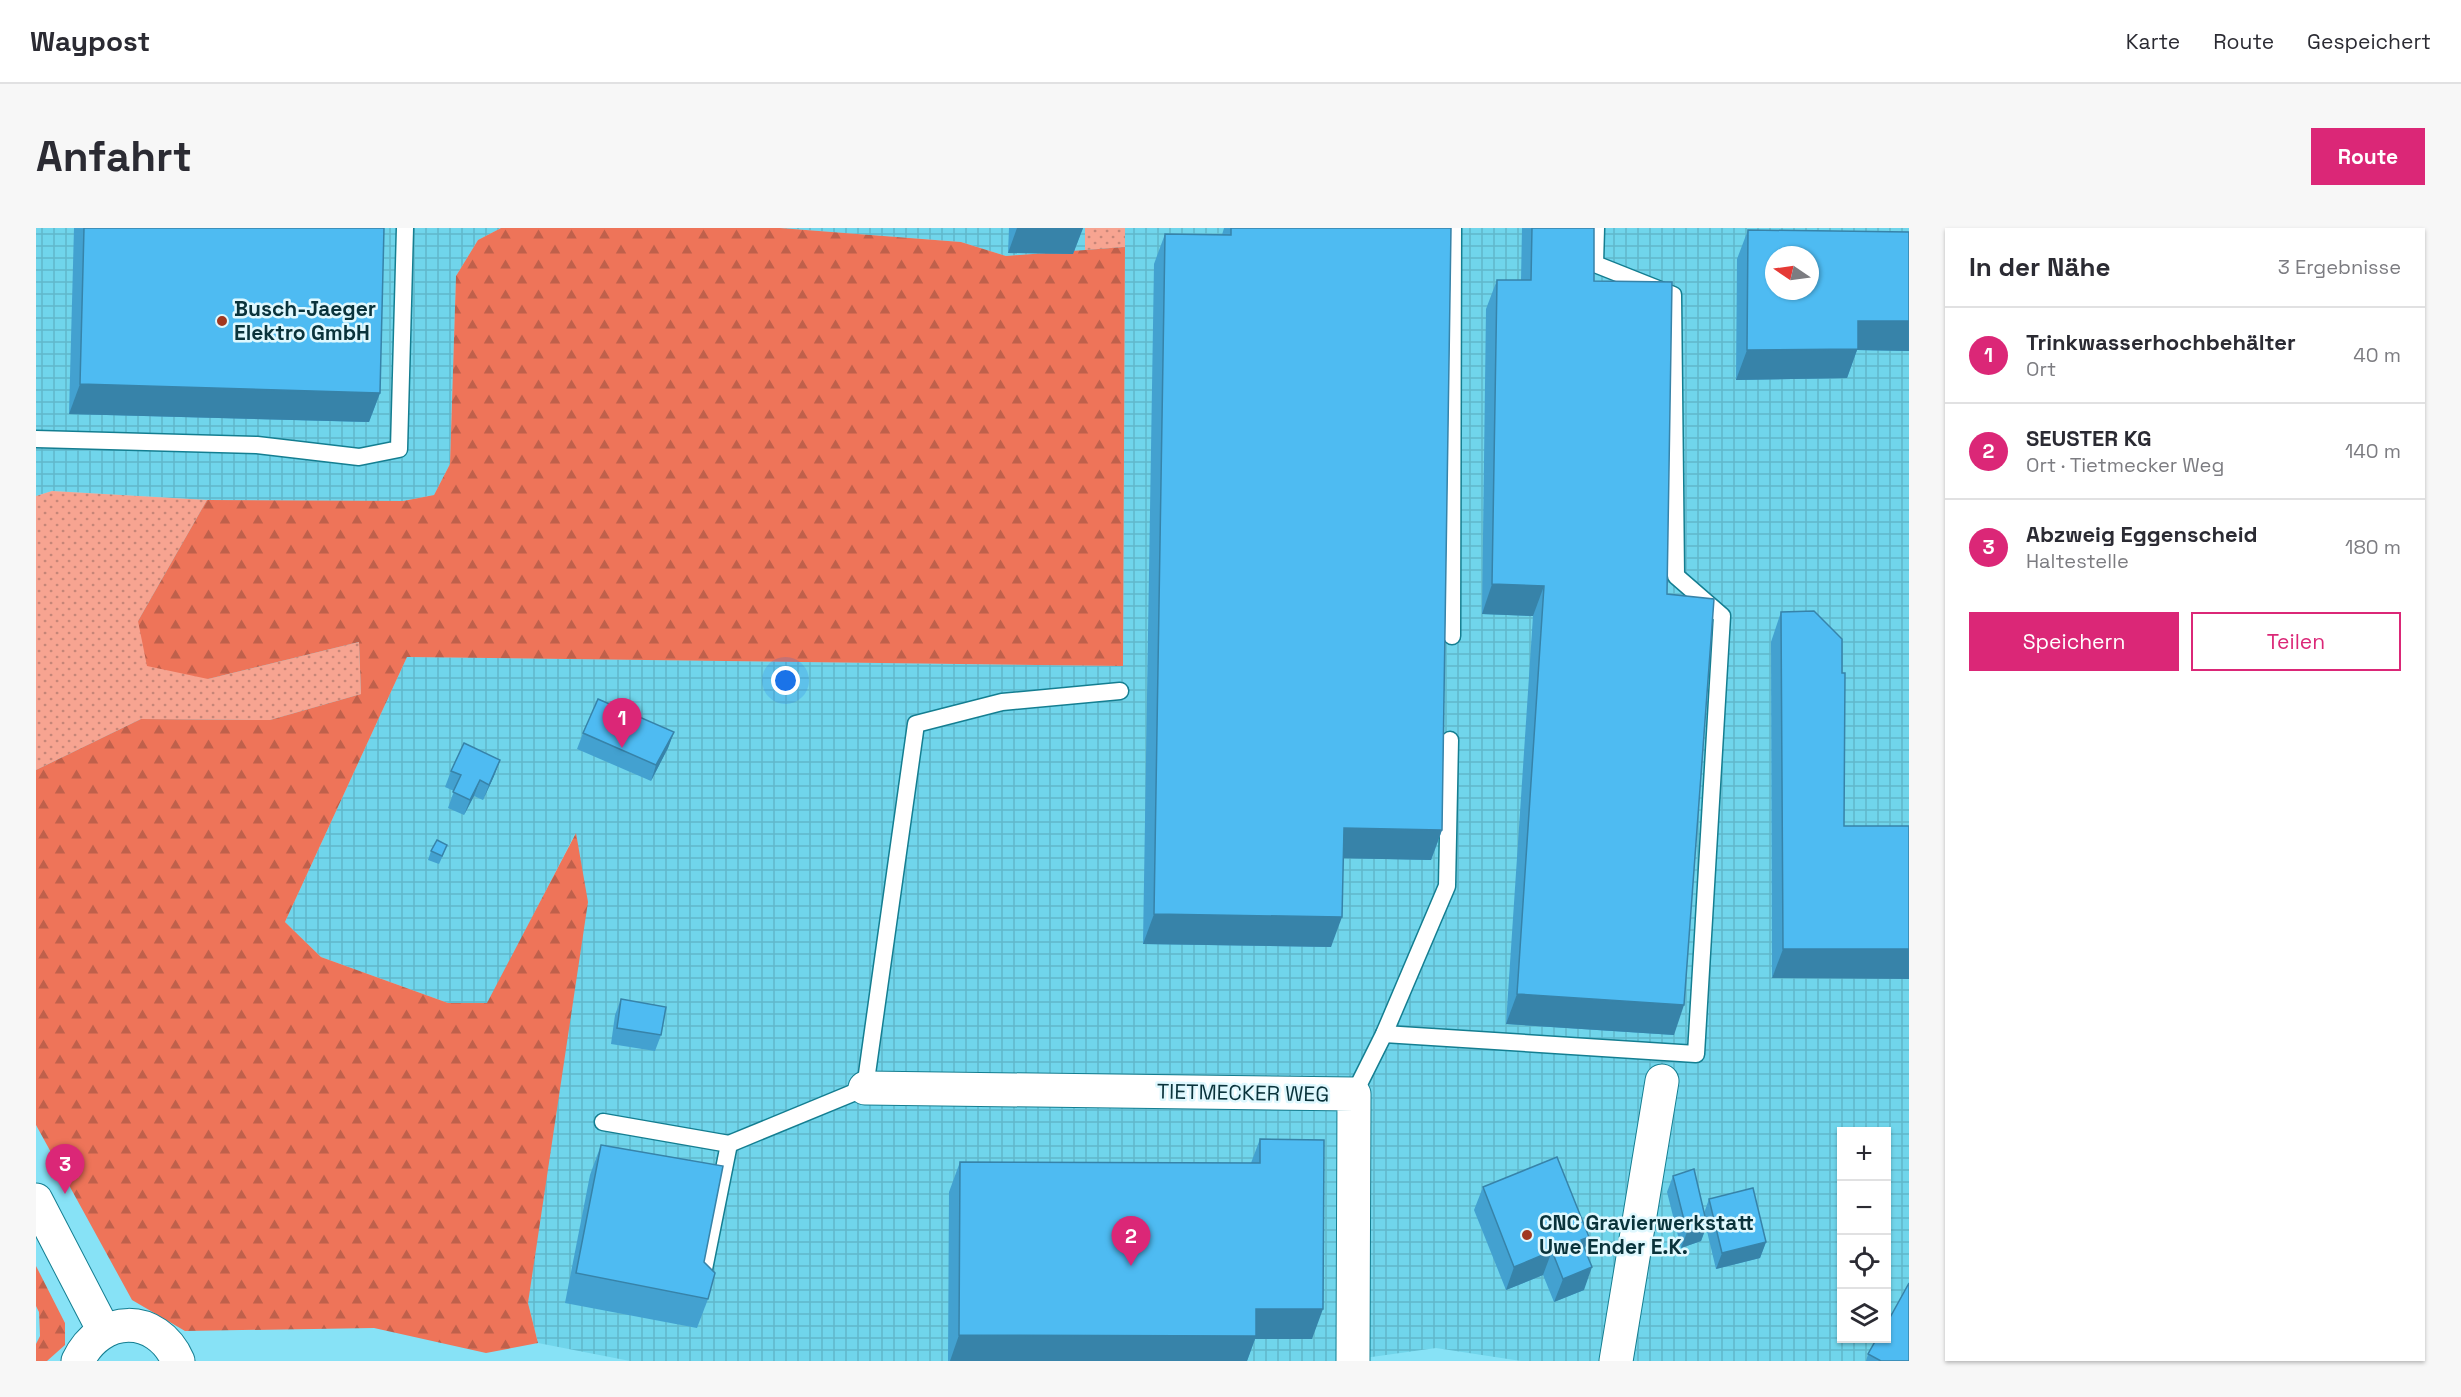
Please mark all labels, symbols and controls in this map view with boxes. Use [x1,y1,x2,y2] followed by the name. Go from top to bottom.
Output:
[30,23,150,59] text: Waypost
[2126,28,2180,55] text: Karte
[2213,28,2274,55] text: Route
[2307,28,2431,55] text: Gespeichert
[2311,128,2425,185] button: Route
[36,130,192,183] text: Anfahrt
[1765,246,1819,300] north arrow
[1969,250,2110,284] text: In der Nähe
[2278,254,2401,280] text: 3 Ergebnisse
[234,295,376,346] place label: Busch-Jaeger Elektro GmbH
[215,314,229,328] marker: Busch-Jaeger Elektro GmbH
[2026,328,2296,356] text: Trinkwasserhochbehälter
[1984,342,1993,368] text: 1
[2353,342,2401,368] text: 40 m
[2026,356,2056,382] text: Ort
[2026,424,2151,452] text: SEUSTER KG
[1983,438,1994,464] text: 2
[2345,438,2401,464] text: 140 m
[2026,452,2224,478] text: Ort · Tietmecker Weg
[2026,520,2258,548] text: Abzweig Eggenscheid
[1982,534,1995,560] text: 3
[2345,534,2401,560] text: 180 m
[2026,548,2129,574] text: Haltestelle
[1969,612,2179,671] button: Speichern
[2191,612,2401,671] button: Teilen
[771,666,800,695] your location
[602,698,642,748] pin: 1
[1157,1077,1329,1108] street label: TIETMECKER WEG
[1837,1127,1891,1343] map controls
[1837,1127,1891,1181] button: +
[45,1144,84,1194] pin: 3
[1837,1181,1891,1235] button: −
[1539,1209,1754,1260] place label: CNC Gravierwerkstatt Uwe Ender E.K.
[1112,1216,1150,1266] pin: 2
[1520,1228,1534,1242] marker: CNC Gravierwerkstatt Uwe Ender E.K.
[1837,1235,1891,1289] button: locate
[1837,1289,1891,1343] button: layers

